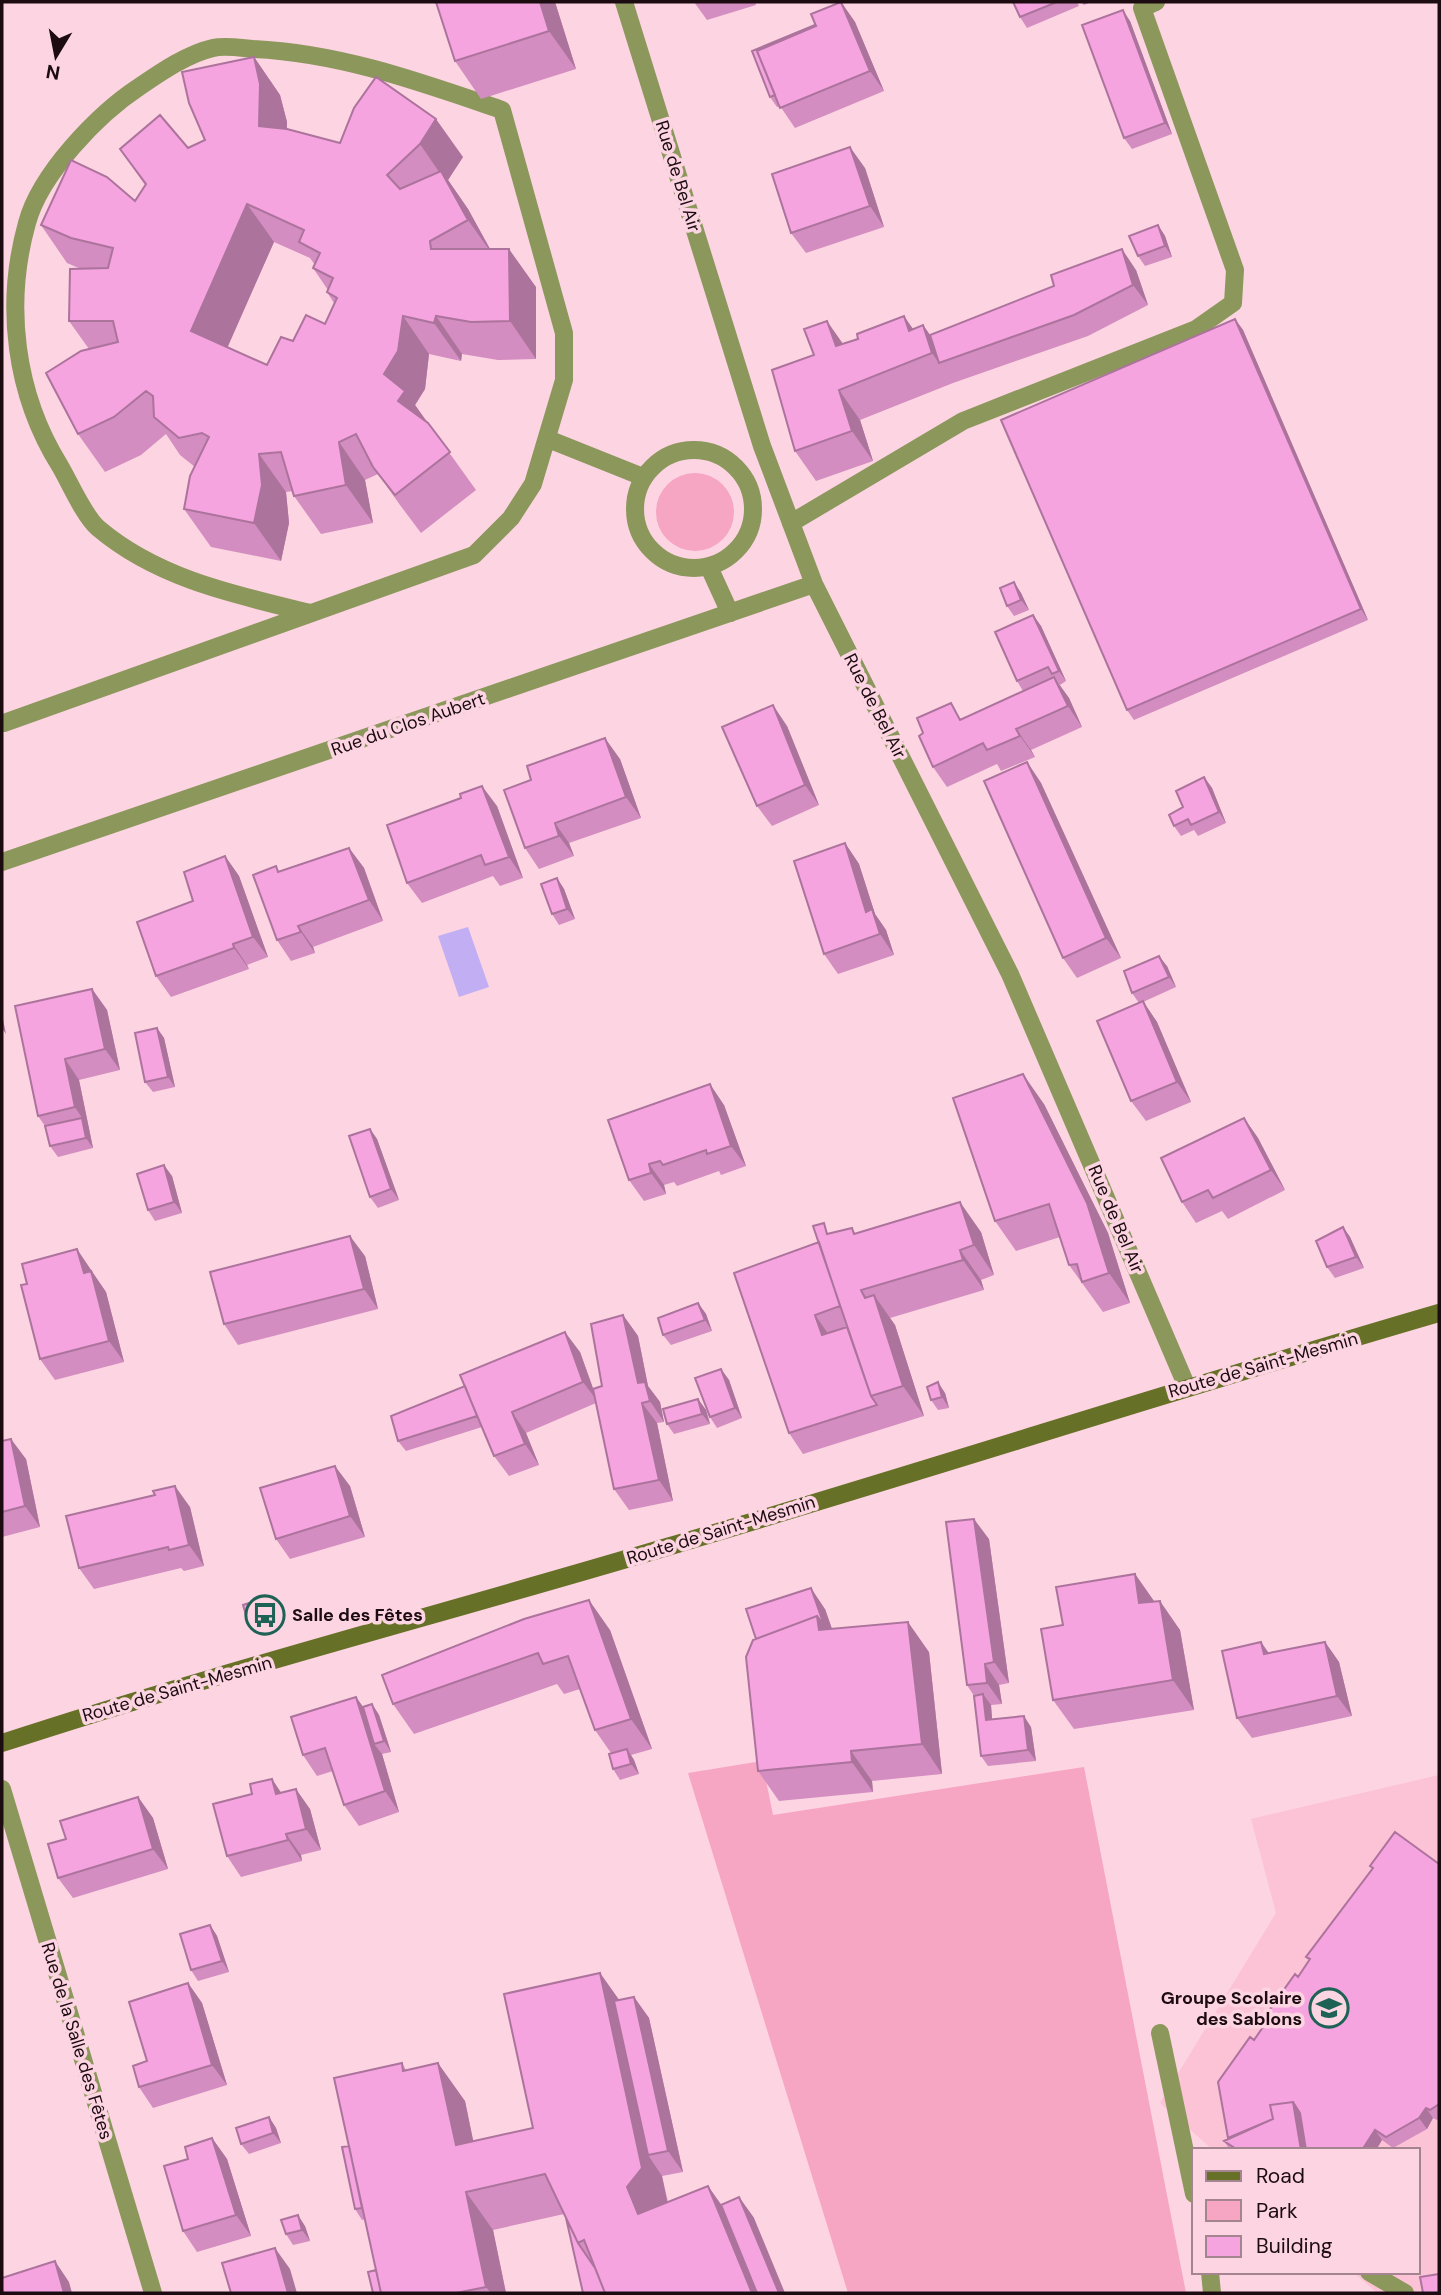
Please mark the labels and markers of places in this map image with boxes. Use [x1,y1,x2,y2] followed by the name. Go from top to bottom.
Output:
[244,1594,286,1636] bus stop icon: Salle des Fêtes
[292,1603,423,1627] place label: Salle des Fêtes
[1161,1986,1302,2031] place label: Groupe Scolaire des Sablons
[1308,1987,1350,2029] school or university icon: Groupe Scolaire des Sablons

